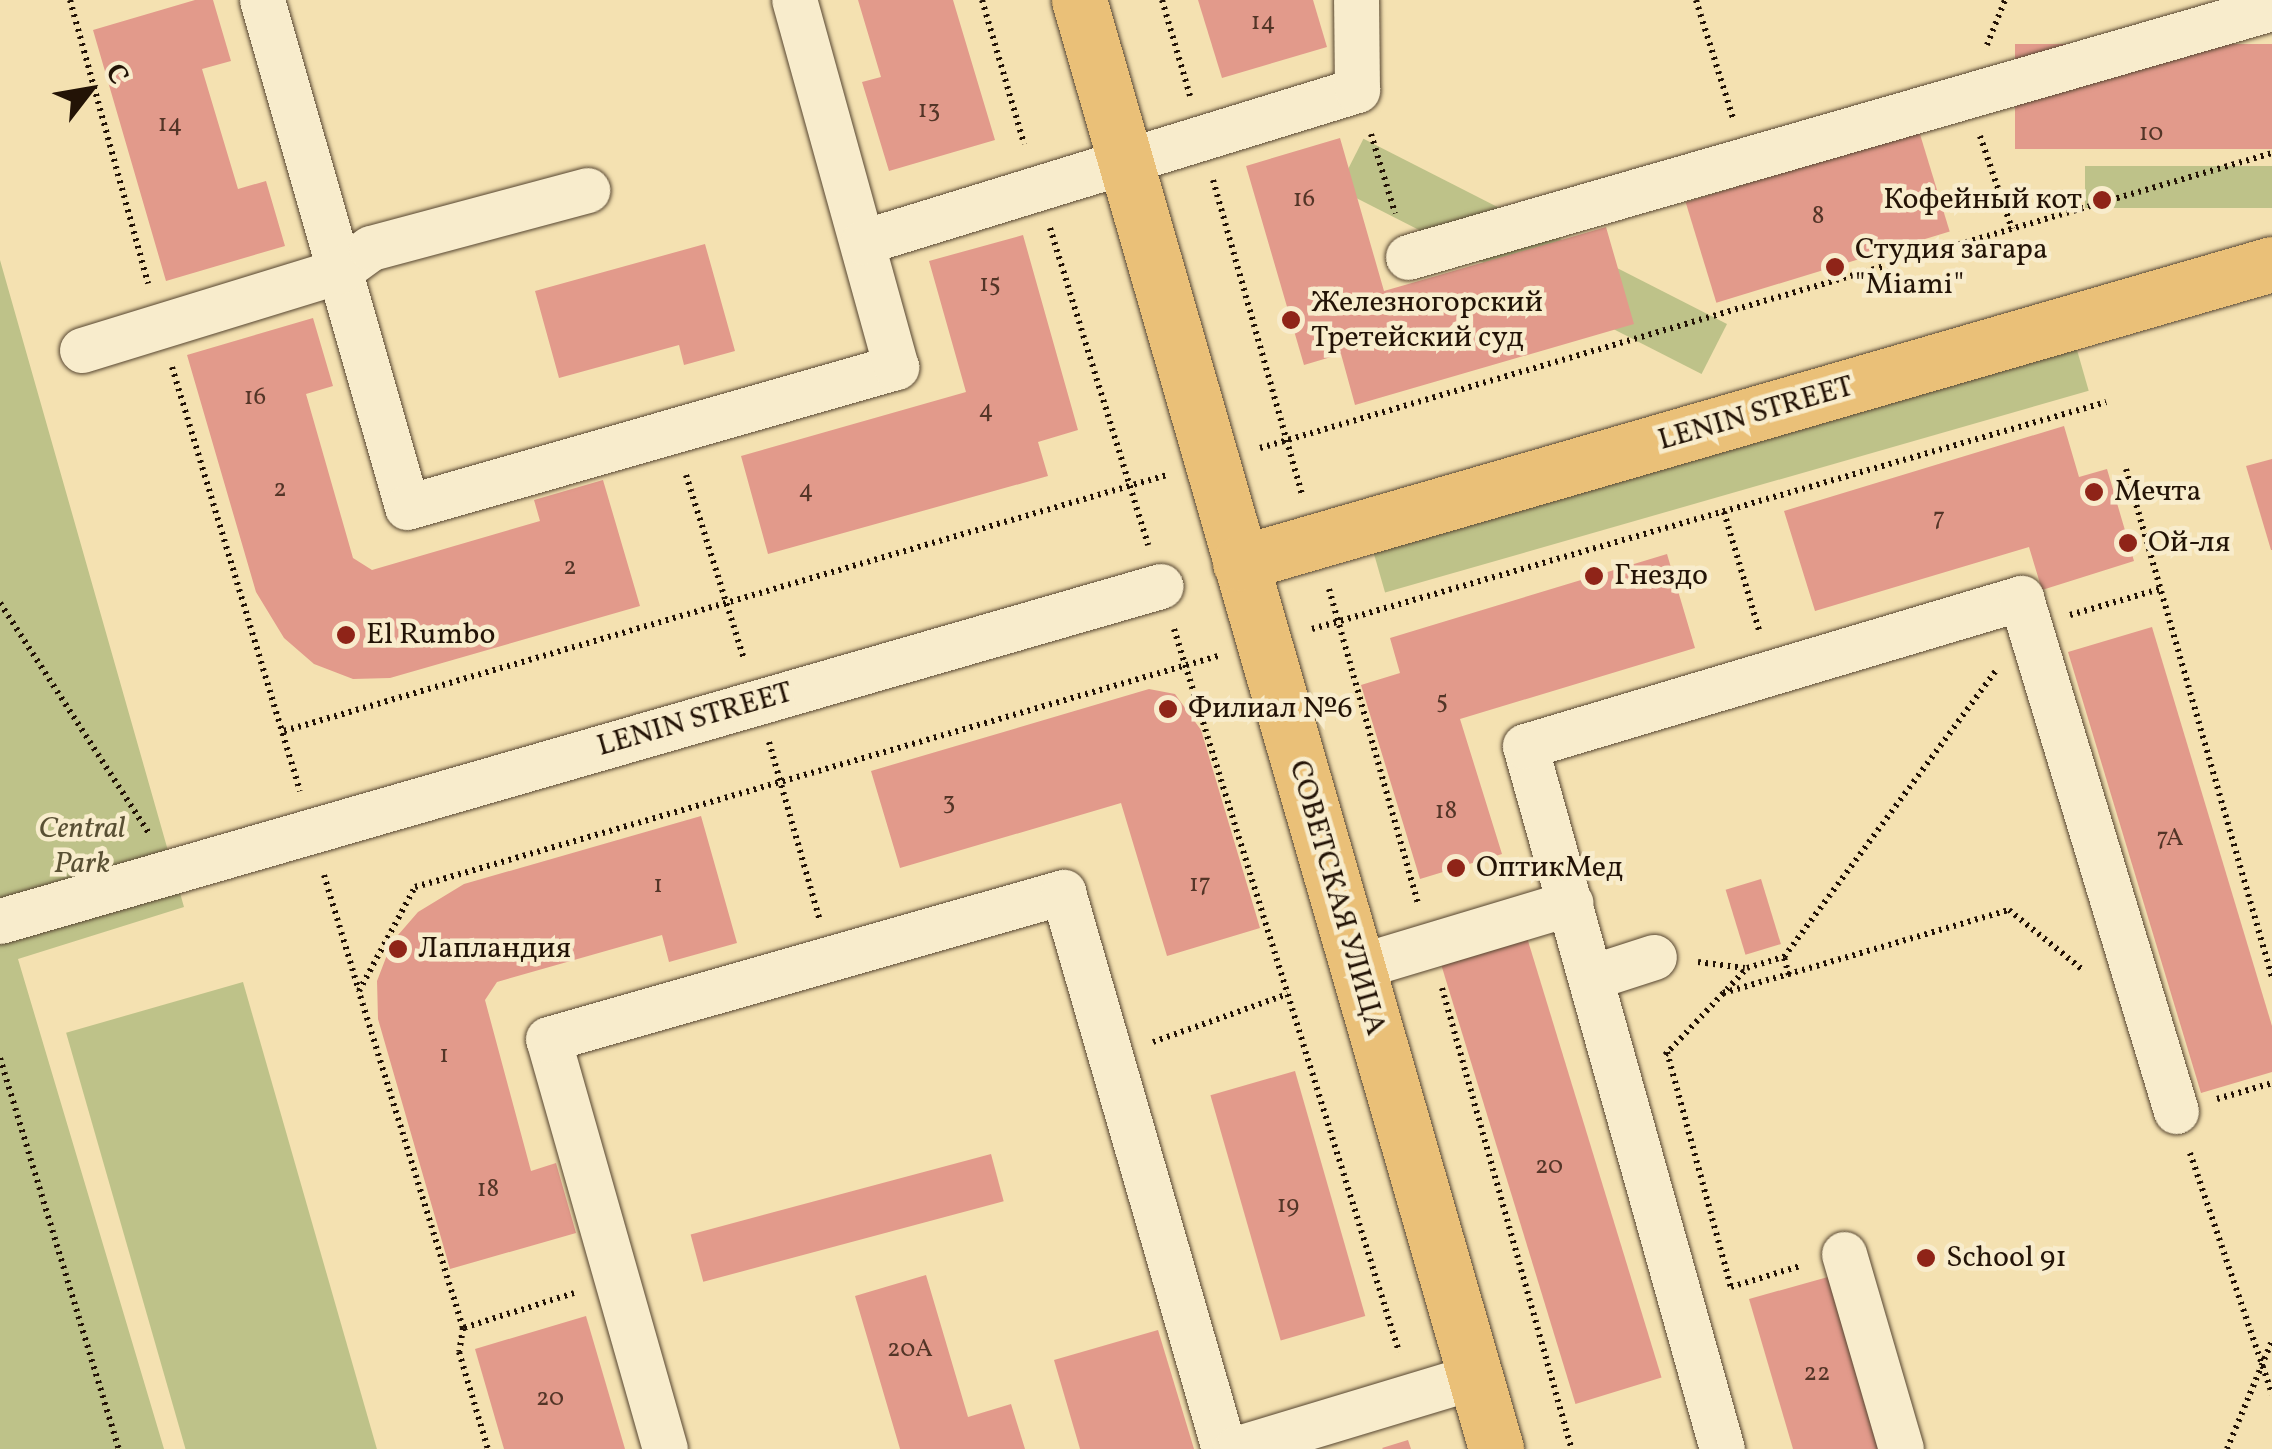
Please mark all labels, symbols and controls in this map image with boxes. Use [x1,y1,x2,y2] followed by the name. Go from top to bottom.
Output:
[1251,8,1275,38] house number: 14
[40,40,140,140] north arrow
[95,57,137,92] text: С
[918,96,940,126] house number: 13
[158,110,182,140] house number: 14
[2139,119,2163,149] house number: 10
[1883,182,2082,218] place label: Кофейный кот
[1293,185,1315,215] house number: 16
[2091,189,2113,211] marker: Кофейный кот
[1812,202,1824,232] house number: 8
[1855,232,2048,302] place label: Студия загара "Miami"
[1824,256,1846,278] marker: Студия загара "Miami"
[979,270,1001,300] house number: 15
[1311,285,1543,356] place label: Железногорский Третейский суд
[1280,309,1302,331] marker: Железногорский Третейский суд
[1654,369,1858,459] street label: LENIN STREET
[244,383,266,413] house number: 16
[979,396,993,426] house number: 4
[2114,474,2201,510] place label: Мечта
[273,475,287,505] house number: 2
[799,476,813,506] house number: 4
[2083,481,2105,503] marker: Мечта
[1933,504,1945,534] house number: 7
[2148,525,2230,561] place label: Ой-ля
[2117,532,2139,554] marker: Ой-ля
[563,553,577,583] house number: 2
[1614,558,1708,594] place label: Гнездо
[1583,565,1605,587] marker: Гнездо
[366,617,495,653] place label: El Rumbo
[335,624,357,646] marker: El Rumbo
[593,675,797,765] street label: LENIN STREET
[1436,687,1448,717] house number: 5
[1188,691,1353,727] place label: Филиал №6
[1157,698,1179,720] marker: Филиал №6
[1280,756,1394,1040] street label: СОВЕТСКАЯ УЛИЦА
[943,788,955,818] house number: 3
[1435,797,1457,827] house number: 18
[38,811,126,882] park label: Central Park
[2156,824,2184,854] house number: 7А
[1476,850,1623,886] place label: ОптикМед
[1445,857,1467,879] marker: ОптикМед
[1189,870,1211,900] house number: 17
[653,871,663,901] house number: 1
[418,931,571,967] place label: Лапландия
[387,938,409,960] marker: Лапландия
[439,1041,449,1071] house number: 1
[1535,1152,1563,1182] house number: 20
[477,1175,499,1205] house number: 18
[1277,1191,1299,1221] house number: 19
[1946,1240,2067,1276] place label: School 91
[1915,1247,1937,1269] marker: School 91
[887,1335,933,1365] house number: 20А
[1804,1359,1830,1389] house number: 22
[536,1384,564,1414] house number: 20

